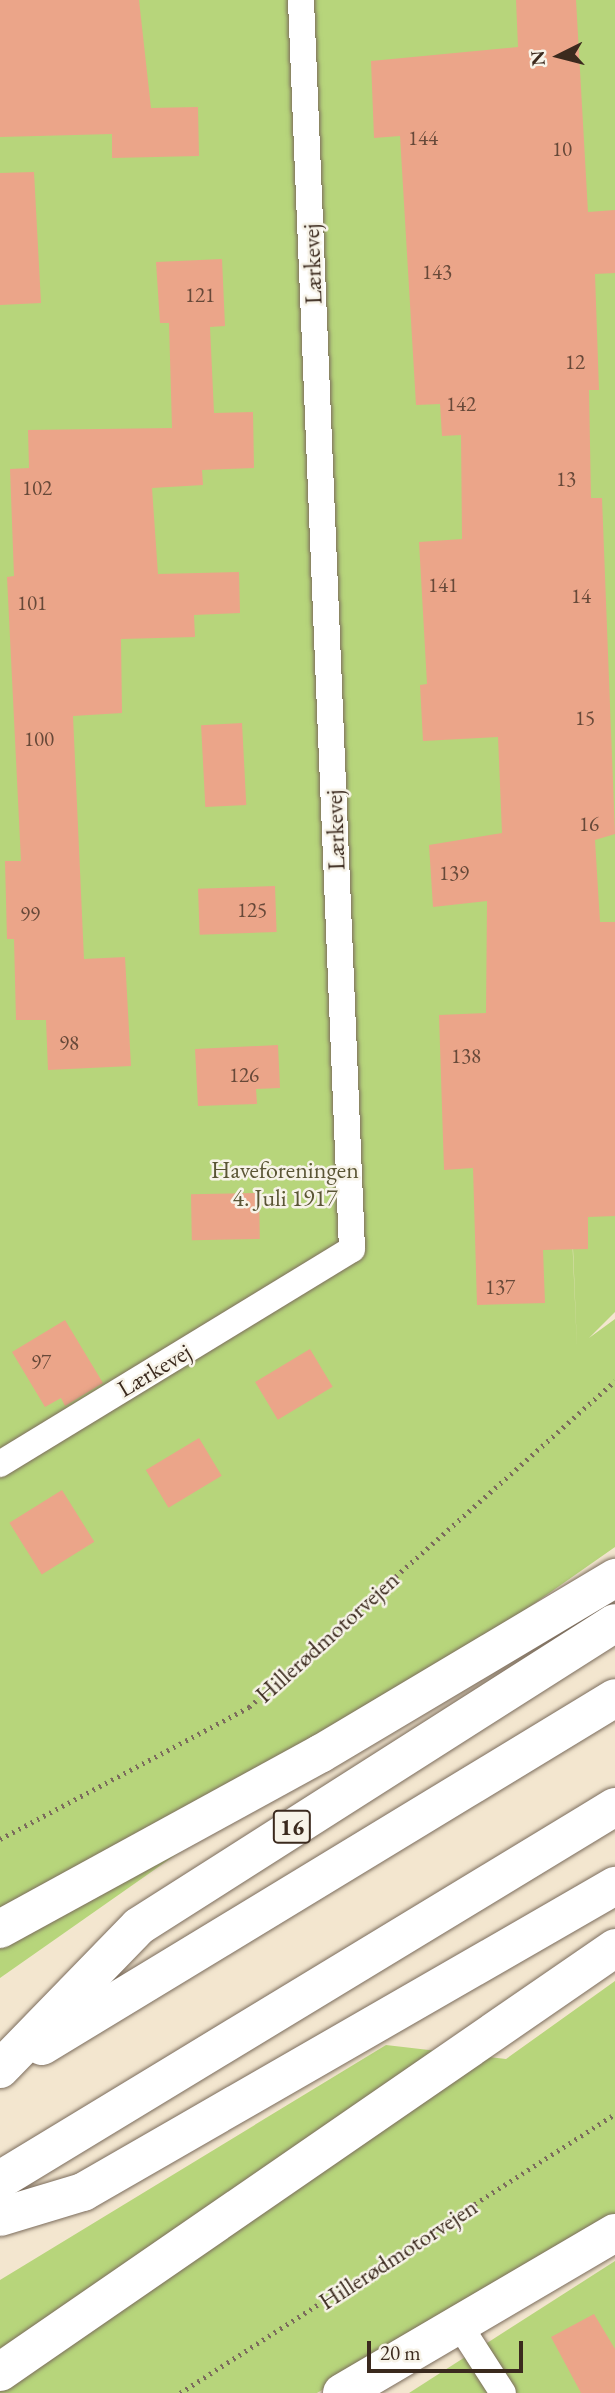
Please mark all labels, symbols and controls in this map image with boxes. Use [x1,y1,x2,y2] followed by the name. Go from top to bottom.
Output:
[524,21,594,91] north arrow
[524,49,551,67] text: N
[408,125,438,151] house number: 144
[552,136,572,162] house number: 10
[296,223,328,305] street label: Lærkevej
[422,259,452,285] house number: 143
[185,282,215,308] house number: 121
[565,349,585,375] house number: 12
[446,391,476,417] house number: 142
[556,466,576,492] house number: 13
[22,475,52,501] house number: 102
[428,572,458,598] house number: 141
[571,583,591,609] house number: 14
[17,590,47,616] house number: 101
[575,705,595,731] house number: 15
[24,726,54,752] house number: 100
[319,789,351,871] street label: Lærkevej
[579,811,599,837] house number: 16
[439,860,469,886] house number: 139
[237,897,267,923] house number: 125
[20,901,40,927] house number: 99
[59,1030,79,1056] house number: 98
[451,1043,481,1069] house number: 138
[229,1062,259,1088] house number: 126
[211,1156,359,1212] park label: Haveforeningen 4. Juli 1917
[485,1274,515,1300] house number: 137
[112,1337,196,1403] street label: Lærkevej
[31,1349,51,1375] house number: 97
[249,1565,405,1709] street label: Hillerødmotorvejen
[273,1808,311,1846] road number: 16
[314,2192,482,2316] street label: Hillerødmotorvejen
[370,2326,526,2370] scale bar
[380,2339,421,2366] text: 20 m

